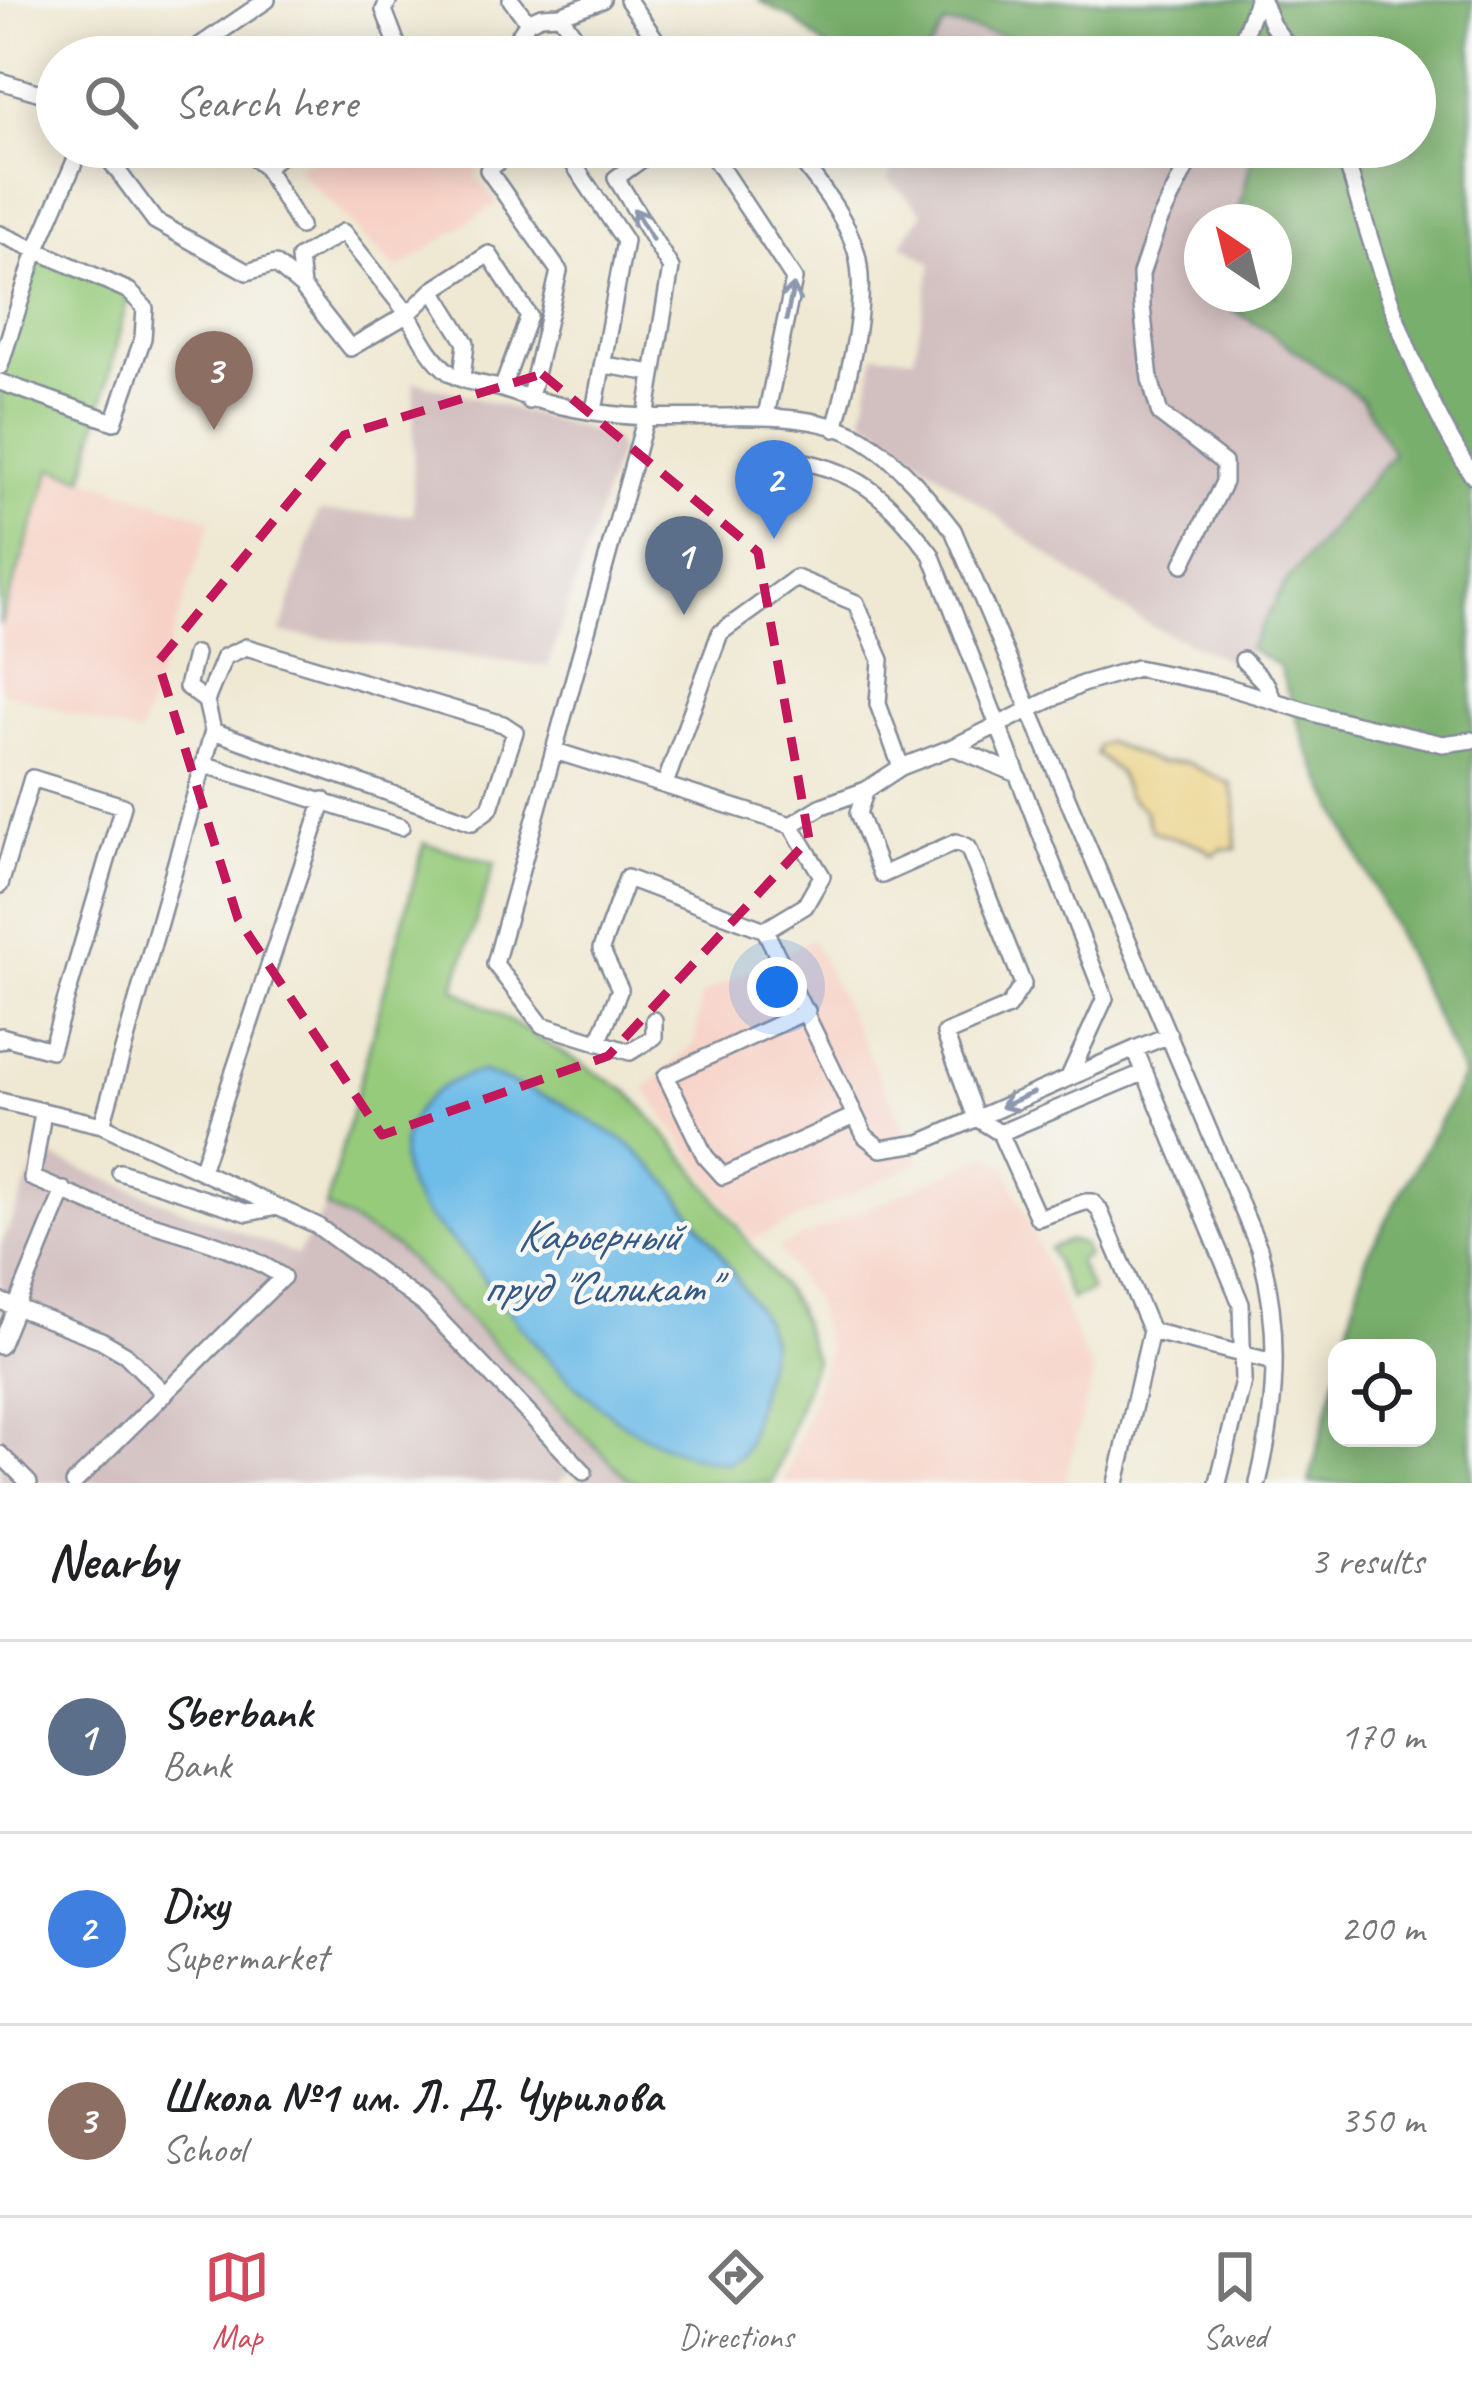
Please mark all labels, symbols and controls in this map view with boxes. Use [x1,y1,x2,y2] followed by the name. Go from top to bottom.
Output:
[36,36,1436,168] search box
[78,69,144,135] icon: search
[174,74,357,131] text: Search here
[1184,204,1292,312] north arrow
[631,207,655,241] one-way arrow
[780,283,802,322] one-way arrow
[175,331,253,430] pin: 3
[735,440,813,539] pin: 2
[645,516,723,615] pin: 1
[747,957,807,1017] your location
[1000,1091,1036,1113] one-way arrow
[482,1207,729,1316] water label: Карьерный пруд "Силикат"
[1328,1339,1436,1447] map controls
[1328,1339,1436,1447] button: locate
[48,1529,176,1593] text: Nearby
[1310,1537,1424,1586] text: 3 results
[162,1684,312,1741] text: Sberbank
[78,1712,96,1761] text: 1
[1340,1712,1424,1761] text: 170 m
[162,1741,231,1790] text: Bank
[162,1876,229,1933] text: Dixy
[78,1904,96,1953] text: 2
[1340,1904,1424,1953] text: 200 m
[162,1933,328,1982] text: Supermarket
[162,2068,662,2125] text: Школа №1 им. Л. Д. Чурилова
[78,2096,96,2145] text: 3
[1340,2096,1424,2145] text: 350 m
[162,2125,246,2174] text: School
[204,2244,270,2358] tab: Map
[679,2244,793,2358] tab: Directions
[1202,2244,1268,2358] tab: Saved

